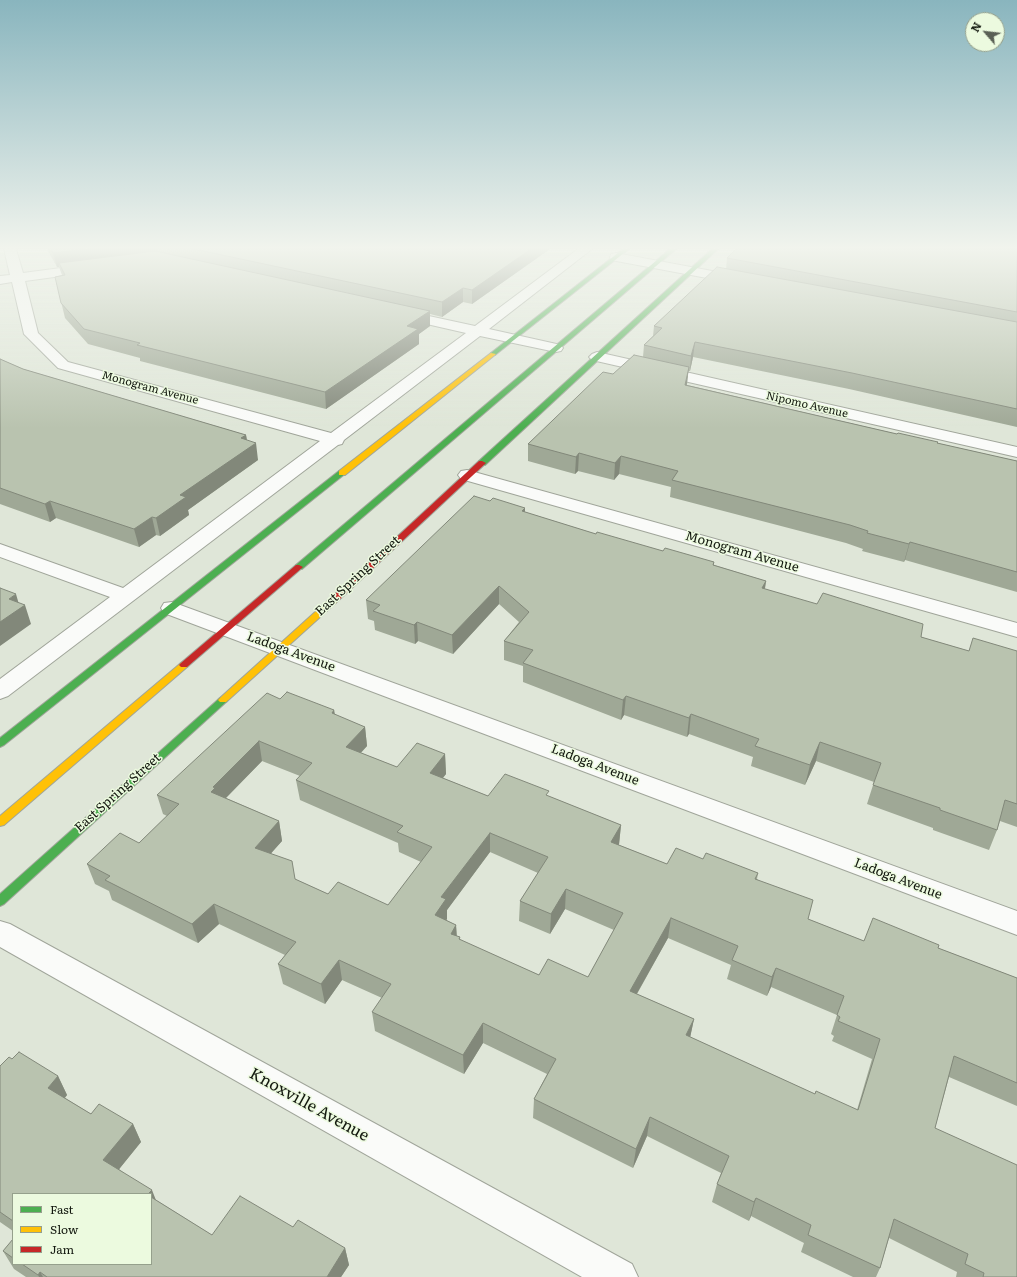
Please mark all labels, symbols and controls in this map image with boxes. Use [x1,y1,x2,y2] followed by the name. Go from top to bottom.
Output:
[965,12,1005,52] north arrow
[966,19,985,35] text: N
[100,369,200,407] street label: Monogram Avenue
[765,389,849,421] street label: Nipomo Avenue
[683,528,801,576] street label: Monogram Avenue
[312,533,404,619] street label: East Spring Street
[245,629,337,675] street label: Ladoga Avenue
[549,741,641,789] street label: Ladoga Avenue
[72,750,164,836] street label: East Spring Street
[852,855,944,903] street label: Ladoga Avenue
[246,1064,372,1146] street label: Knoxville Avenue
[12,1193,152,1265] legend
[50,1200,73,1218] text: Fast
[50,1220,78,1238] text: Slow
[50,1240,74,1258] text: Jam

